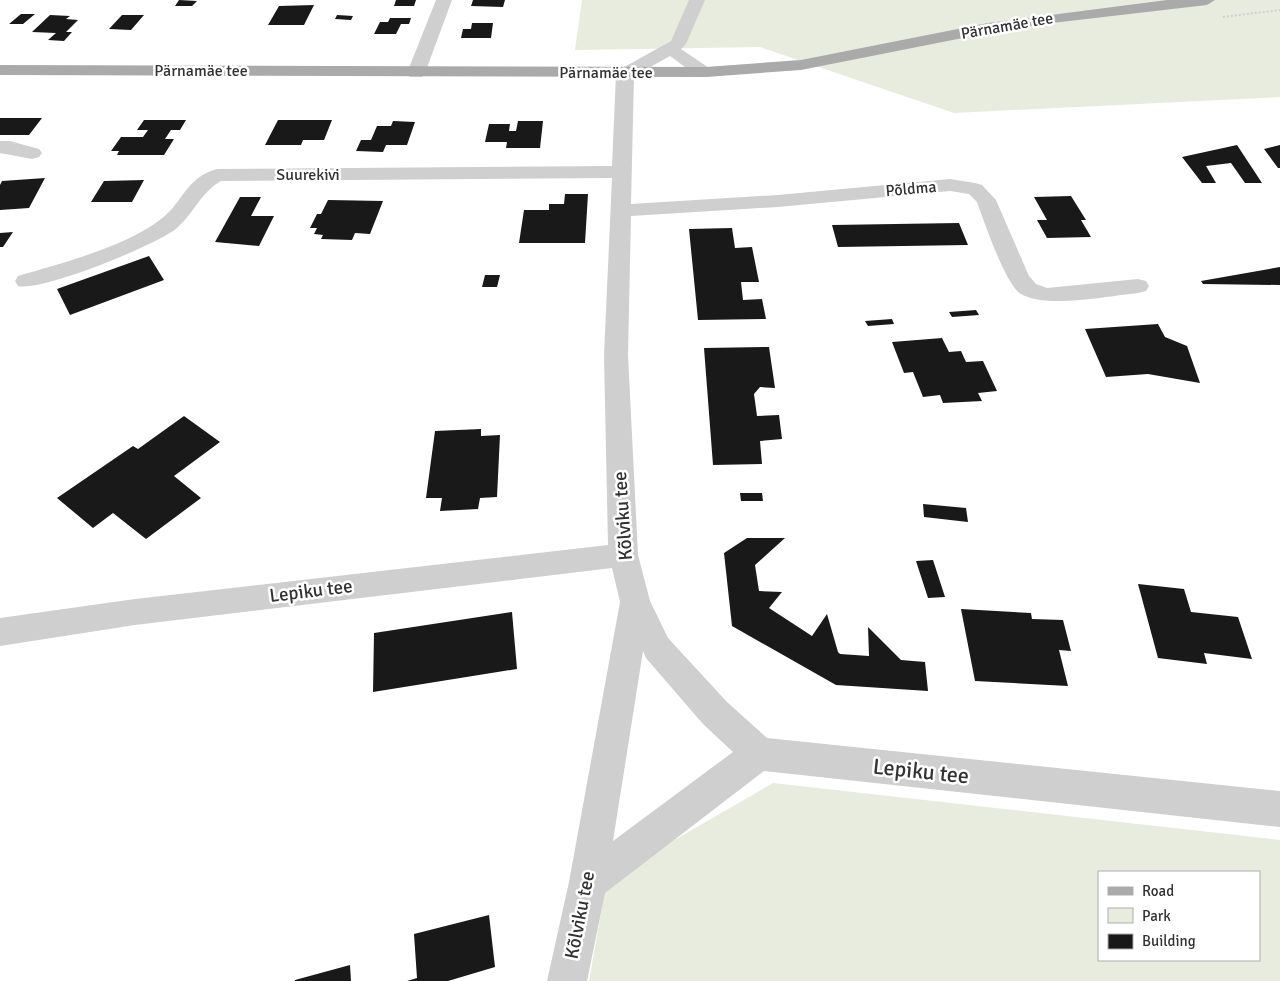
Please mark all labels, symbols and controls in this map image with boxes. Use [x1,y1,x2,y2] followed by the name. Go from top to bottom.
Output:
[959,8,1055,44] street label: Pärnamäe tee
[154,61,248,81] street label: Pärnamäe tee
[559,63,653,83] street label: Pärnamäe tee
[276,165,340,185] street label: Suurekivi
[885,177,937,201] street label: Põldma
[608,471,638,561] street label: Kõlviku tee
[268,574,354,608] street label: Lepiku tee
[872,753,970,789] street label: Lepiku tee
[560,869,600,961] street label: Kõlviku tee
[1098,871,1260,961] legend
[1142,882,1174,900] text: Road
[1142,907,1171,925] text: Park
[1142,932,1196,950] text: Building

